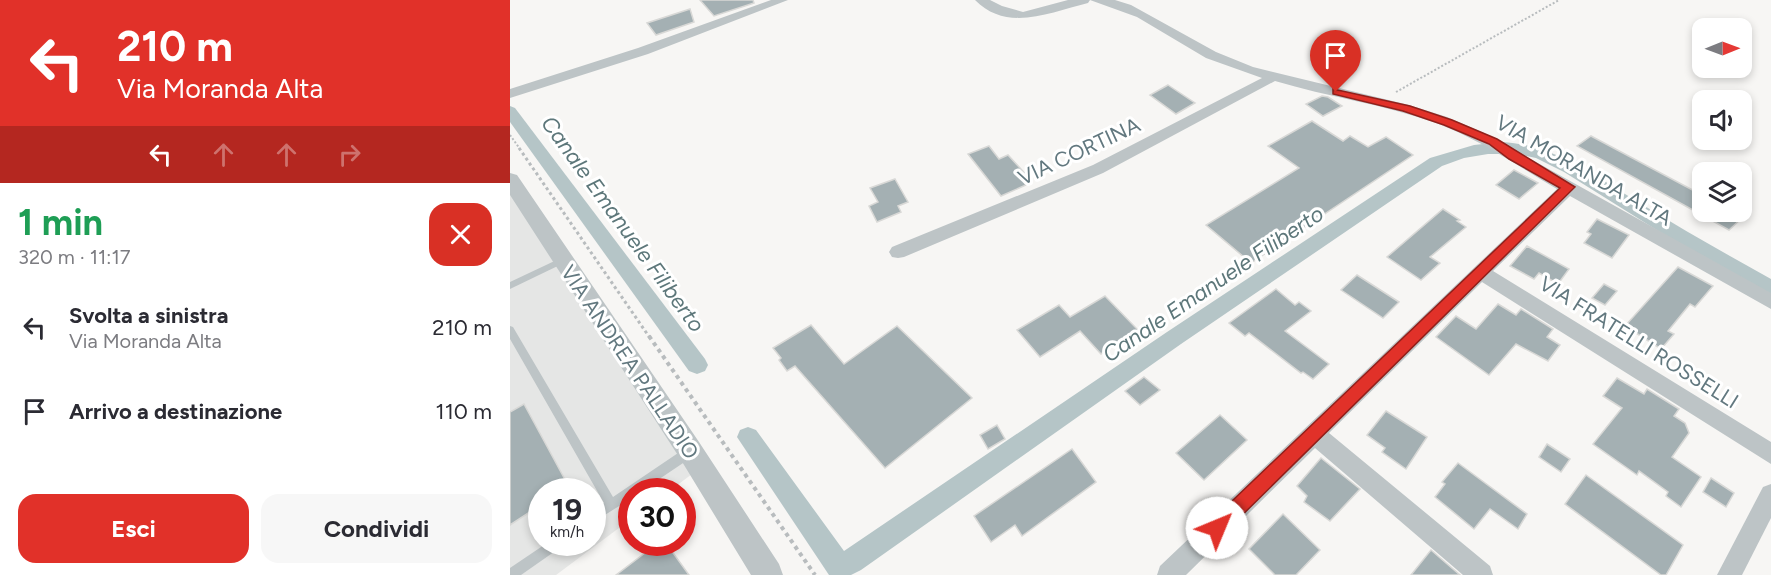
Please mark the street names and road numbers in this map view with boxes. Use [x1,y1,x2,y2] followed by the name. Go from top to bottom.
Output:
[1492,109,1676,231] street label: VIA MORANDA ALTA
[1014,112,1144,190] street label: VIA CORTINA
[556,260,704,464] street label: VIA ANDREA PALLADIO
[1535,270,1743,414] street label: VIA FRATELLI ROSSELLI

